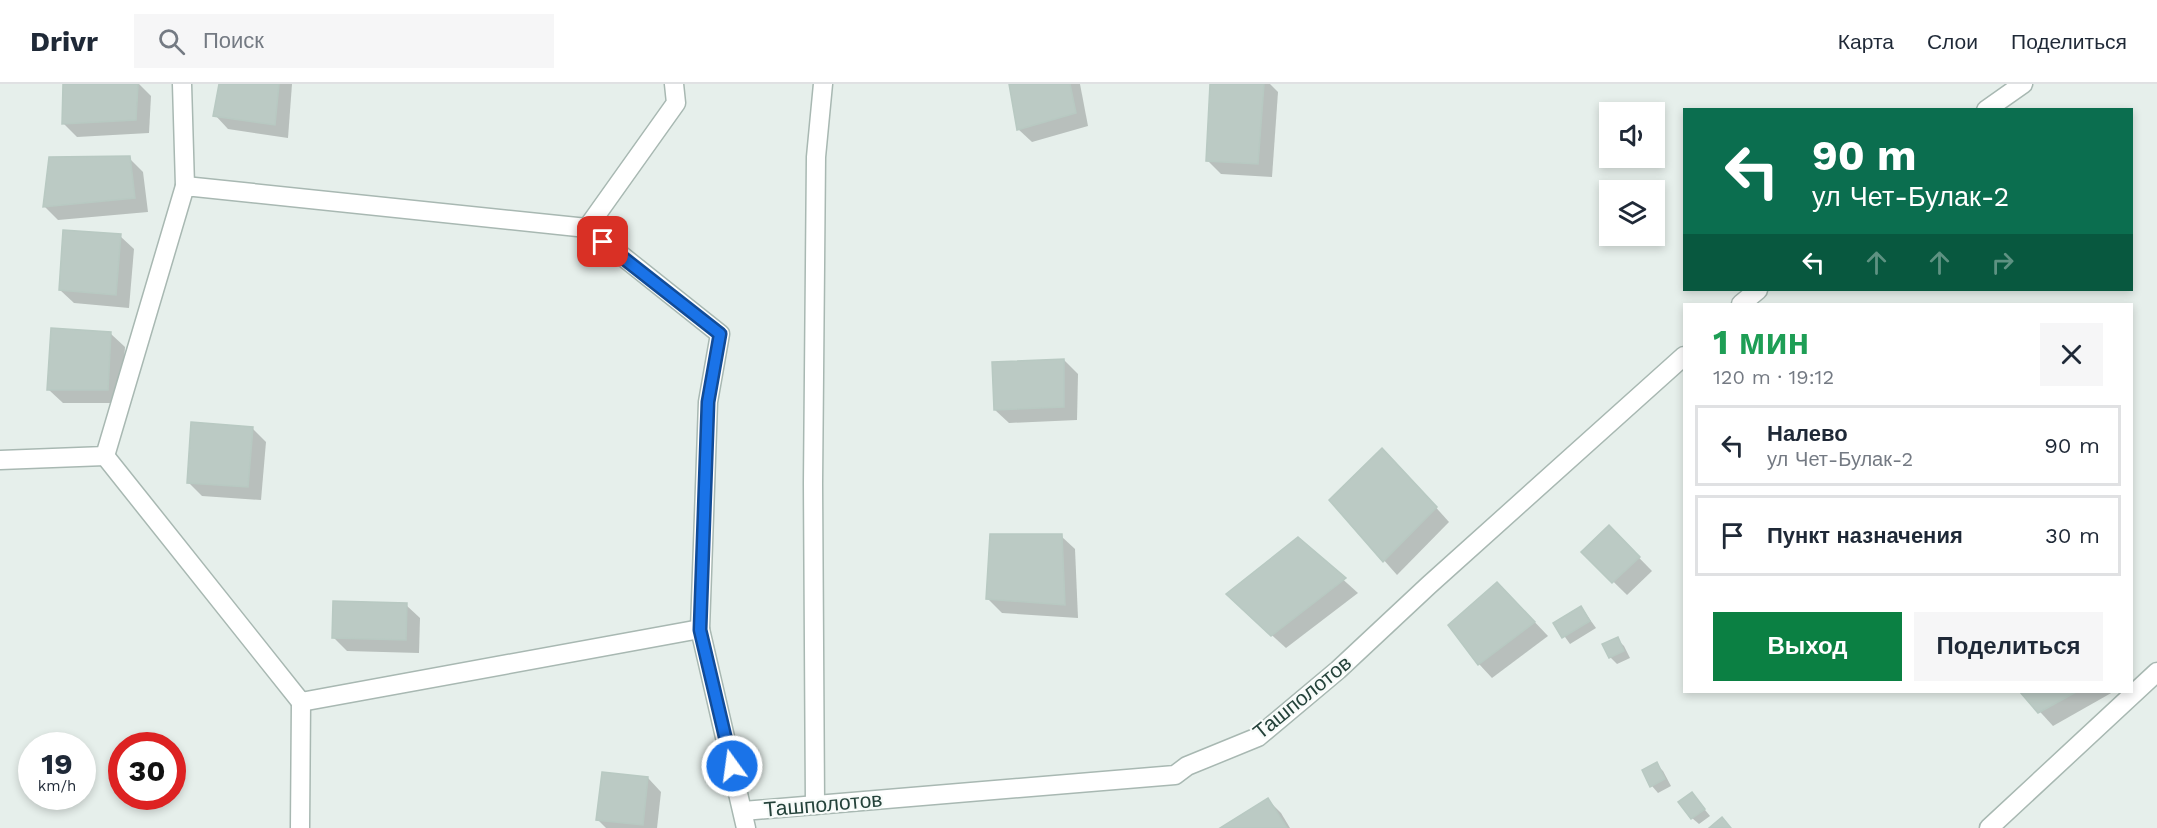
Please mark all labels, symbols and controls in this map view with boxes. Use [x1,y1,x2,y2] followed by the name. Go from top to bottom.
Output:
[134,14,554,68] search box
[30,25,98,58] text: Drivr
[155,25,188,58] icon: search
[203,28,264,53] text: Поиск
[1838,29,1894,54] text: Карта
[1927,29,1978,54] text: Слои
[2011,29,2127,54] text: Поделиться
[1599,102,1665,246] map controls
[1599,102,1665,168] button: sound
[1812,131,1916,180] text: 90 m
[1713,132,1791,210] icon: left
[1599,180,1665,246] button: layers
[1812,181,2009,213] text: ул Чет-Булак-2
[577,216,628,267] pin
[586,225,619,258] icon: arrive
[1797,246,1830,279] icon: left
[1860,246,1893,279] icon: ahead
[1923,246,1956,279] icon: ahead
[1986,246,2019,279] icon: right
[1713,321,1809,363] text: 1 мин
[2040,323,2103,386] button: close
[1713,365,1834,389] text: 120 m · 19:12
[1767,421,1848,446] text: Налево
[1716,429,1749,462] icon: left
[2044,433,2100,458] text: 90 m
[1767,447,1913,471] text: ул Чет-Булак-2
[1716,519,1749,552] icon: arrive
[1767,523,1963,548] text: Пункт назначения
[2045,523,2100,548] text: 30 m
[1713,612,1902,681] button: Выход
[1914,612,2103,681] button: Поделиться
[1248,650,1356,744] street label: Ташполотов
[108,732,186,810] speed limit sign: 30
[700,734,764,798] position arrow
[41,746,73,781] text: 19
[38,777,76,795] text: km/h
[763,786,883,822] street label: Ташполотов

